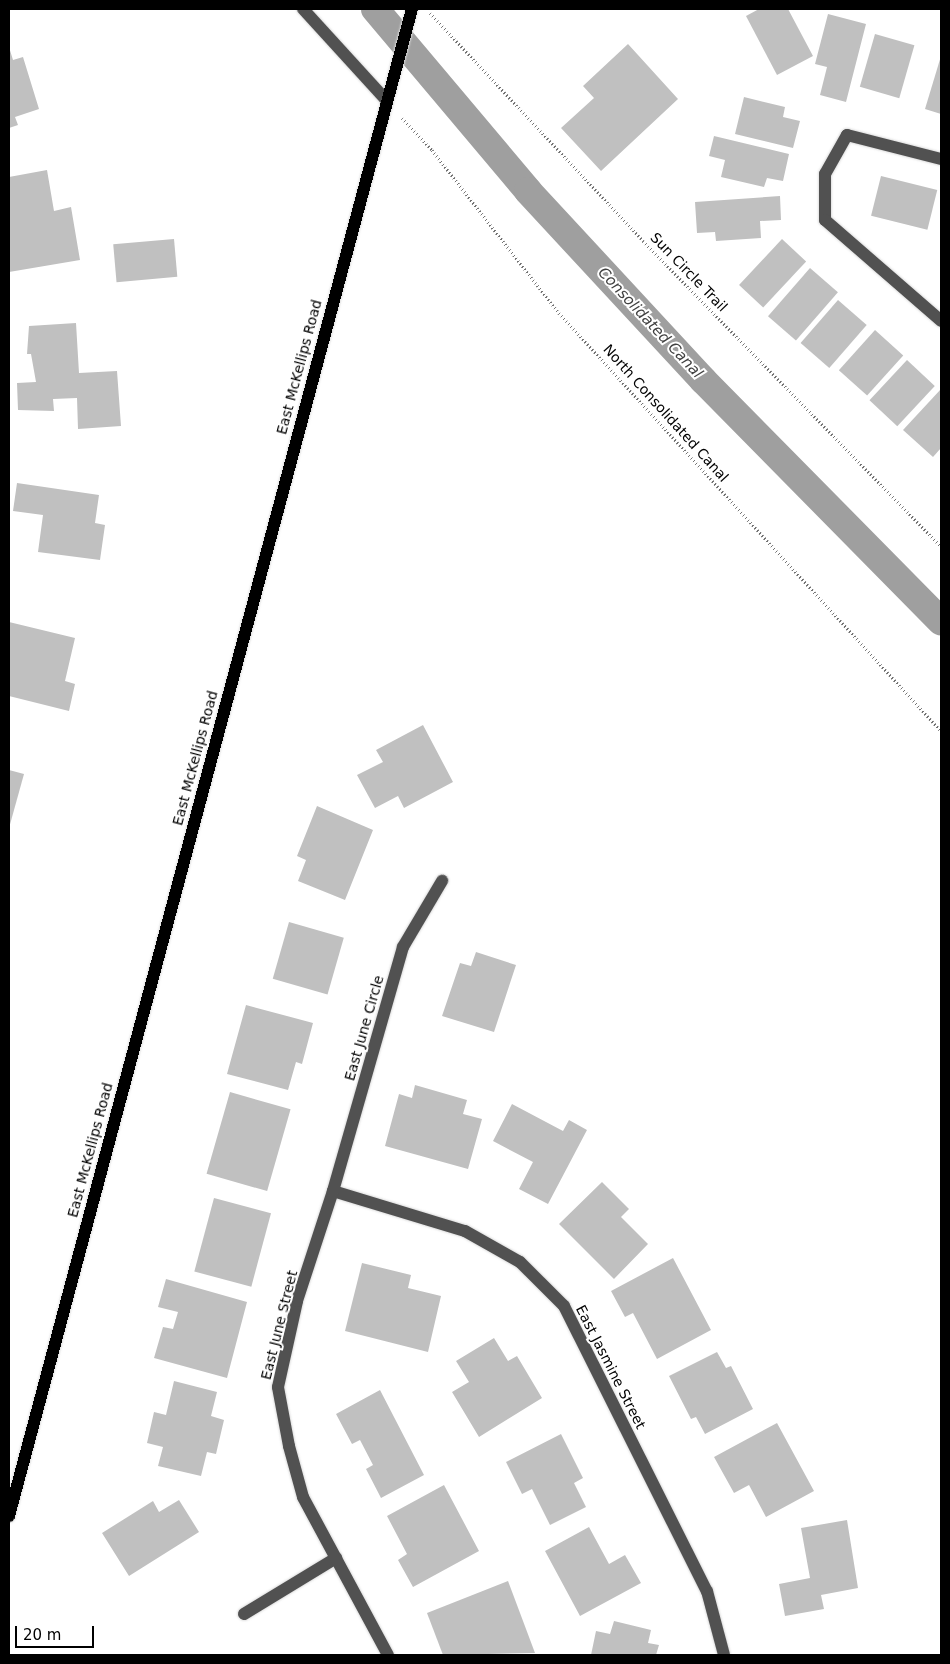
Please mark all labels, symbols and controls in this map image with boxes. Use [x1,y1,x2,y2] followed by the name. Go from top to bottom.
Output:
[647,229,731,315] street label: Sun Circle Trail
[594,264,706,382] water label: Consolidated Canal
[273,298,325,436] street label: East McKellips Road
[600,341,732,485] street label: North Consolidated Canal
[169,689,221,827] street label: East McKellips Road
[341,973,387,1083] street label: East June Circle
[64,1081,116,1219] street label: East McKellips Road
[257,1269,301,1381] street label: East June Street
[572,1302,650,1432] street label: East Jasmine Street
[18,1616,96,1648] scale bar
[23,1626,61,1644] text: 20 m

